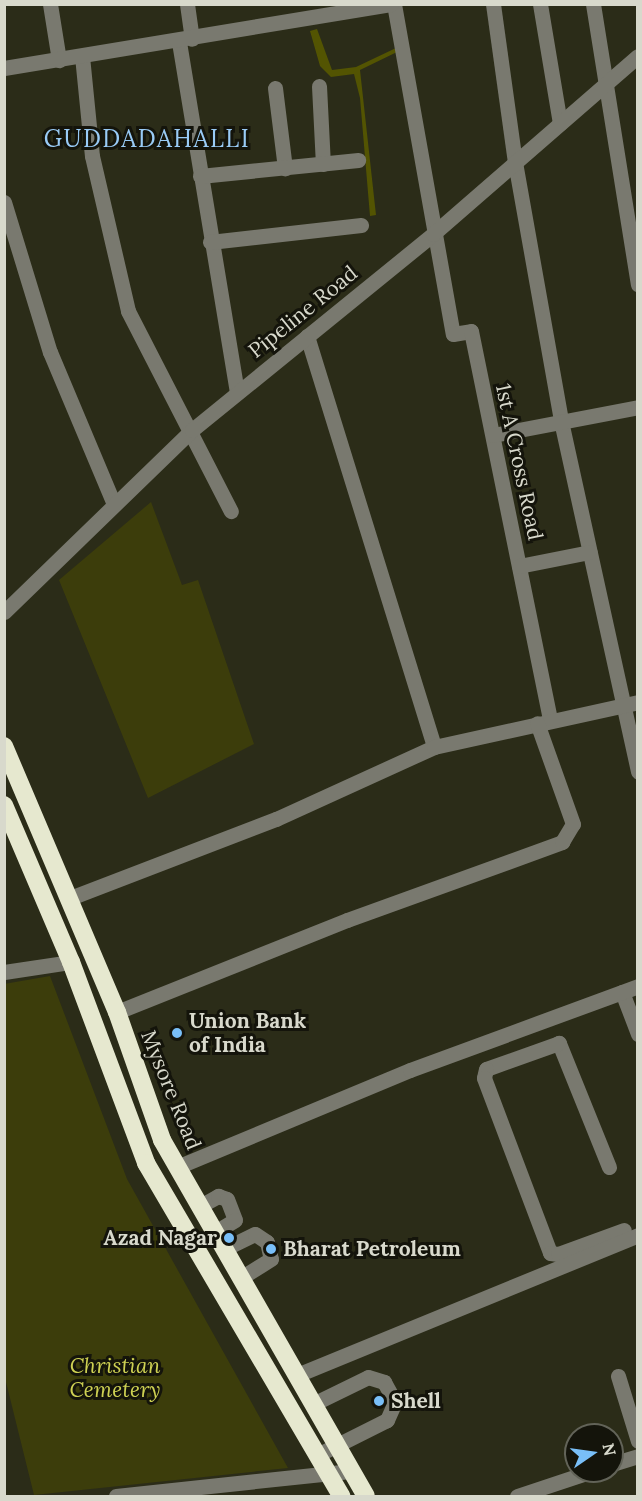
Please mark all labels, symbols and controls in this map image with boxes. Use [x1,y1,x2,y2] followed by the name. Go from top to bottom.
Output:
[44,125,250,153] district label: GUDDADAHALLI
[244,261,362,363] street label: Pipeline Road
[490,381,548,543] street label: 1st A Cross Road
[189,1008,306,1058] place label: Union Bank of India
[170,1026,184,1040] marker: Union Bank of India
[136,1027,206,1153] street label: Mysore Road
[104,1225,217,1251] place label: Azad Nagar
[222,1231,236,1245] marker: Azad Nagar
[283,1236,461,1262] place label: Bharat Petroleum
[264,1242,278,1256] marker: Bharat Petroleum
[69,1353,161,1403] park label: Christian Cemetery
[391,1388,441,1414] place label: Shell
[372,1394,386,1408] marker: Shell
[564,1423,624,1483] north arrow
[598,1441,621,1458] text: N

